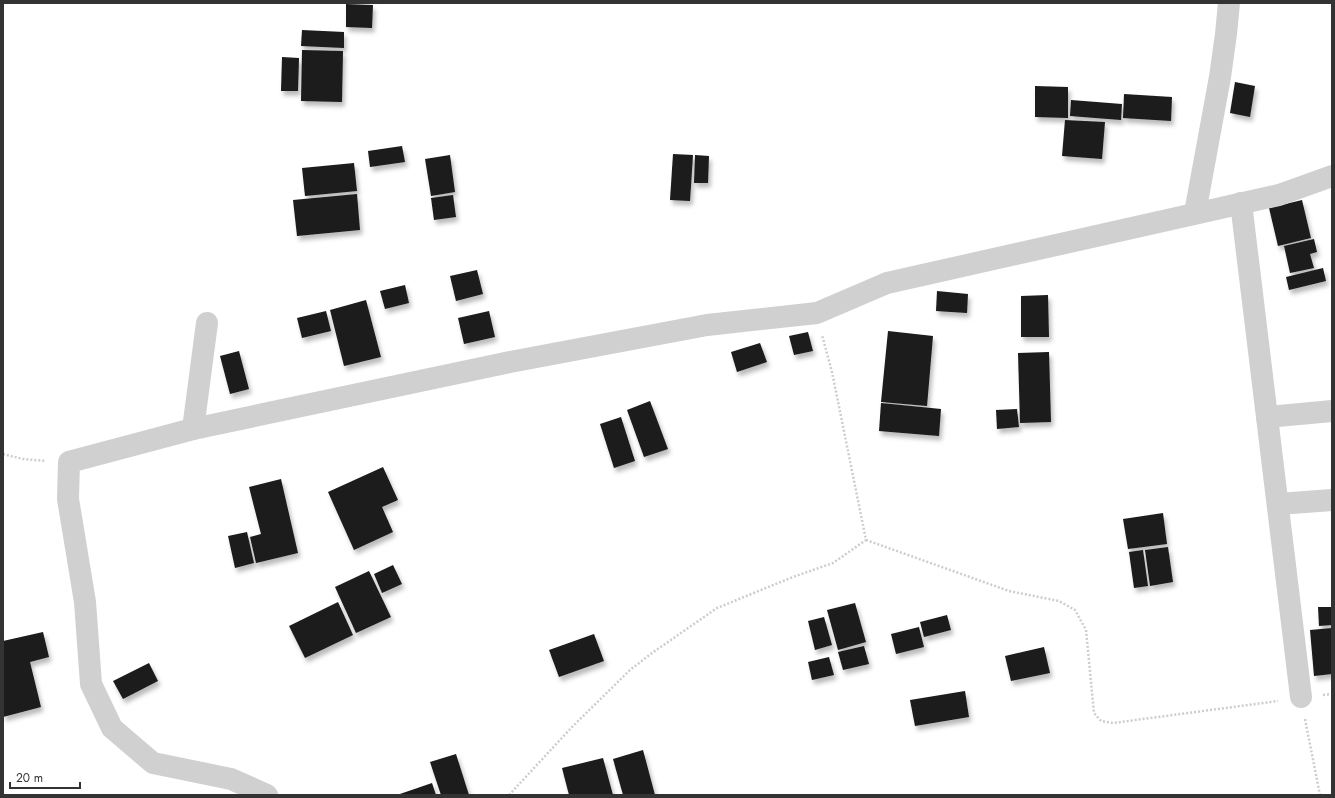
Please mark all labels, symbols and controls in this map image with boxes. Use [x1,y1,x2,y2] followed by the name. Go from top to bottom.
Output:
[10,764,80,790] scale bar
[16,769,43,787] text: 20 m

